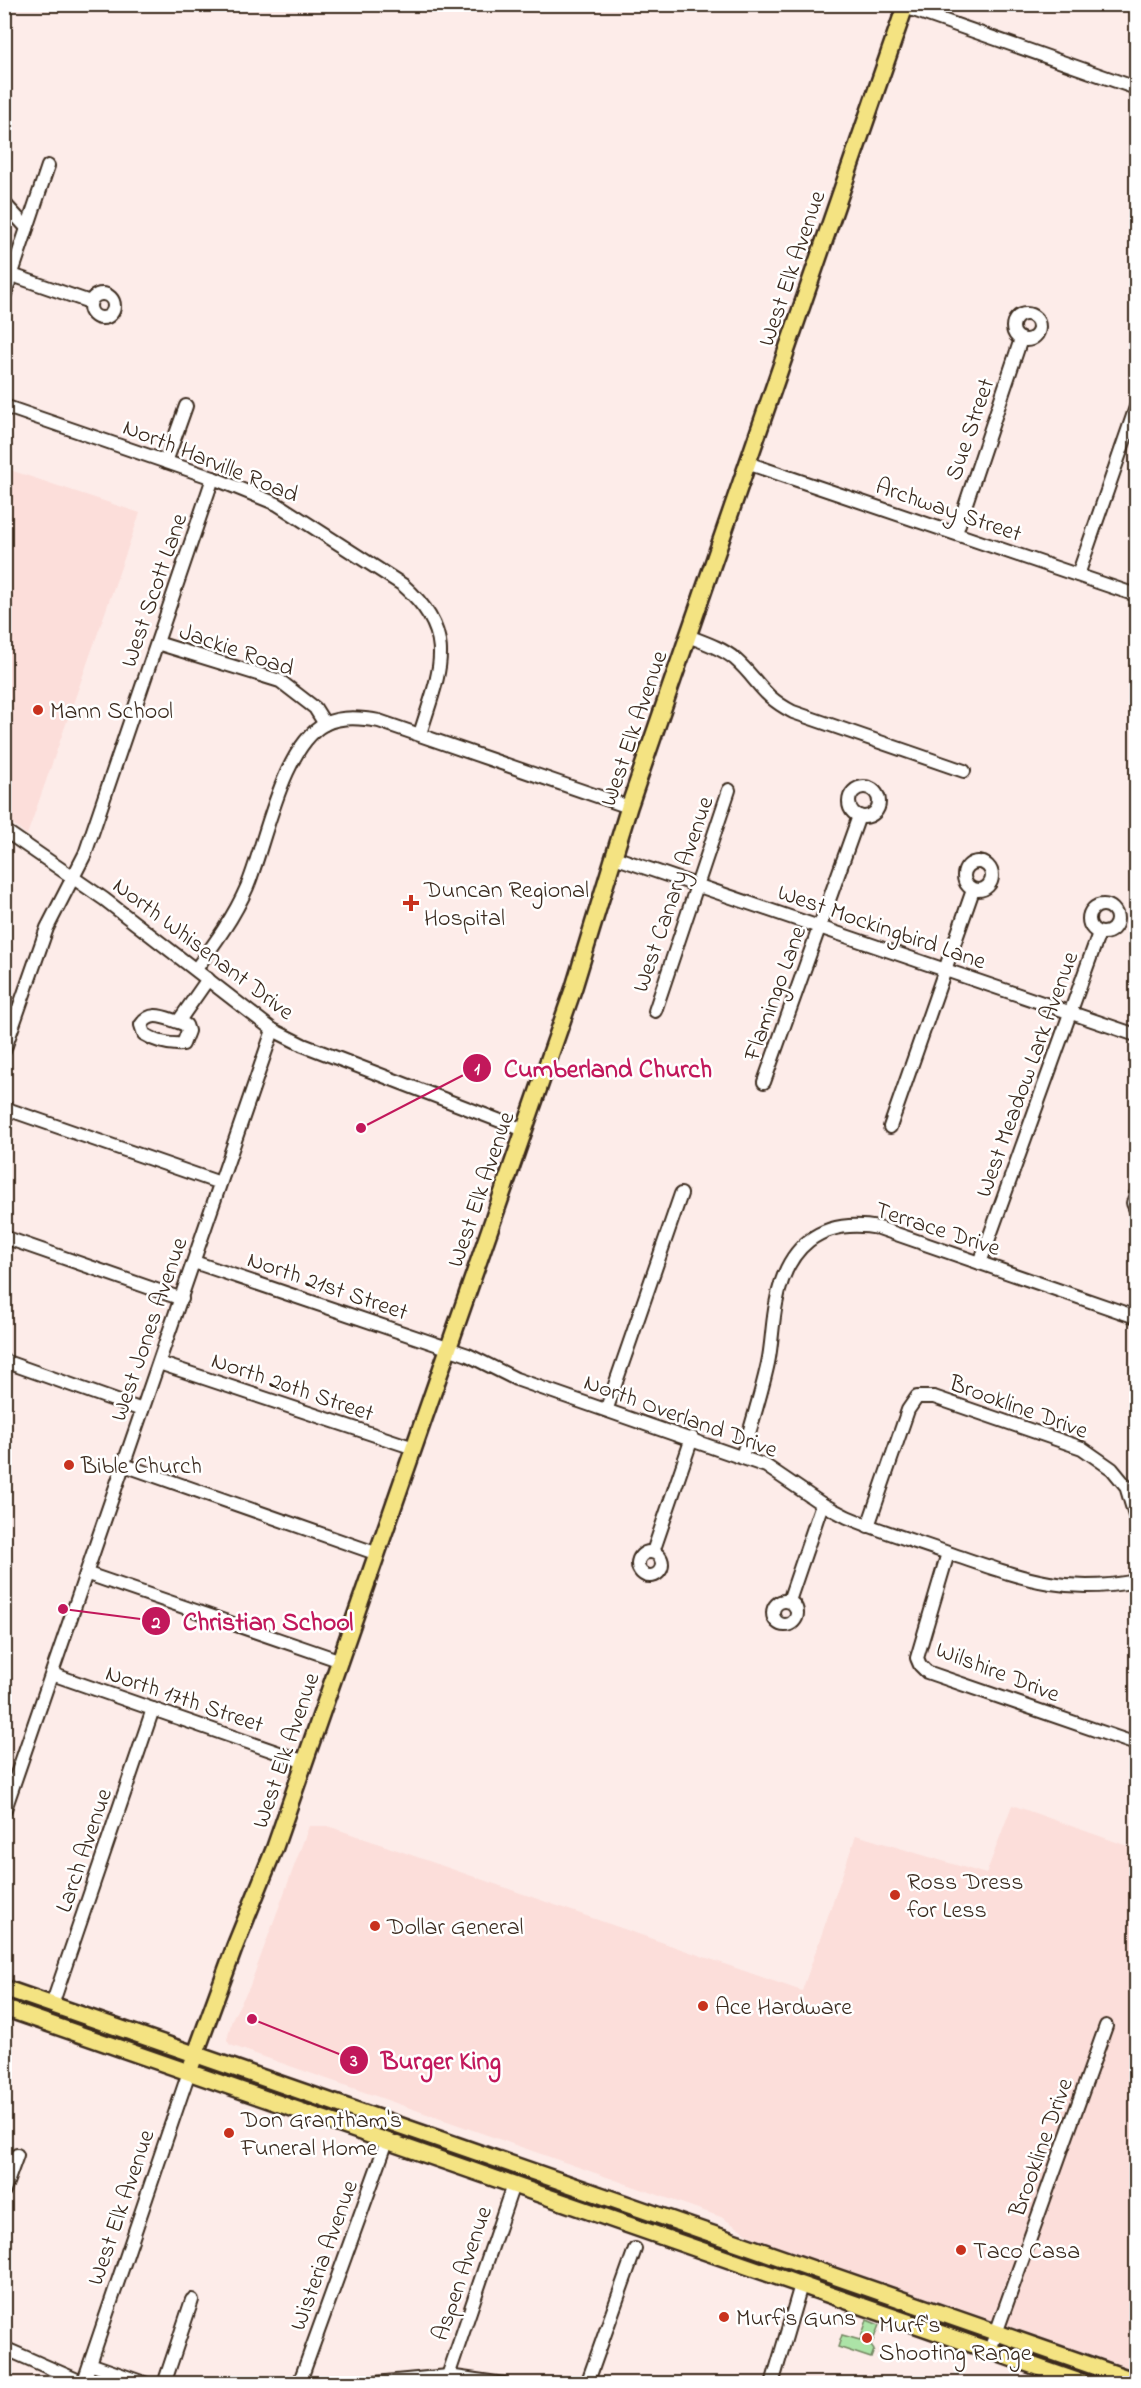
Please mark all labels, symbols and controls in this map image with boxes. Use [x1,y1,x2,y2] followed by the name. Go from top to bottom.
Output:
[750,186,836,351] street label: West Elk Avenue
[938,374,1005,486] street label: Sue Street
[117,411,304,514] street label: North Harville Road
[870,470,1026,554] street label: Archway Street
[113,509,198,673] street label: West Scott Lane
[174,615,299,687] street label: Jackie Road
[592,646,678,811] street label: West Elk Avenue
[50,695,173,730] place label: Mann School
[31,703,45,717] marker: Mann School
[624,792,725,998] street label: West Canary Avenue
[104,870,301,1030] street label: North Whisenant Drive
[423,874,589,937] place label: Duncan Regional Hospital
[772,876,990,981] street label: West Mockingbird Lane
[402,894,420,912] marker: Duncan Regional Hospital
[735,921,817,1067] street label: Flamingo Lane
[968,947,1089,1203] street label: West Meadow Lark Avenue
[462,1046,724,1090] callout: Cumberland Church
[504,1052,712,1090] text: Cumberland Church
[474,1057,480,1083] text: 1
[439,1107,525,1272] street label: West Elk Avenue
[870,1194,1005,1267] street label: Terrace Drive
[102,1233,198,1426] street label: West Jones Avenue
[242,1243,412,1331] street label: North 21st Street
[206,1344,378,1433] street label: North 20th Street
[578,1366,782,1469] street label: North Overland Drive
[943,1367,1093,1450] street label: Brookline Drive
[80,1450,202,1485] place label: Bible Church
[62,1458,76,1472] marker: Bible Church
[141,1599,365,1643] callout: Christian School
[183,1605,353,1643] text: Christian School
[151,1611,161,1637] text: 2
[930,1634,1064,1713] street label: Wilshire Drive
[100,1657,268,1744] street label: North 17th Street
[244,1668,330,1833] street label: West Elk Avenue
[48,1784,123,1918] street label: Larch Avenue
[907,1866,1023,1929] place label: Ross Dress for Less
[888,1888,902,1902] marker: Ross Dress for Less
[386,1911,524,1946] place label: Dollar General
[368,1919,382,1933] marker: Dollar General
[715,1991,852,2026] place label: Ace Hardware
[696,1999,710,2013] marker: Ace Hardware
[339,2038,513,2082] callout: Burger King
[380,2044,501,2083] text: Burger King
[349,2049,358,2075] text: 3
[1001,2073,1084,2223] street label: Brookline Drive
[240,2104,402,2167] place label: Don Grantham's Funeral Home
[79,2125,165,2290] street label: West Elk Avenue
[222,2126,236,2140] marker: Don Grantham's Funeral Home
[282,2176,369,2336] street label: Wisteria Avenue
[424,2202,503,2346] street label: Aspen Avenue
[973,2235,1080,2270] place label: Taco Casa
[954,2243,968,2257] marker: Taco Casa
[736,2302,856,2337] place label: Murf's Guns
[879,2309,1032,2372] place label: Murf's Shooting Range
[717,2310,731,2324] marker: Murf's Guns
[860,2331,874,2345] marker: Murf's Shooting Range

